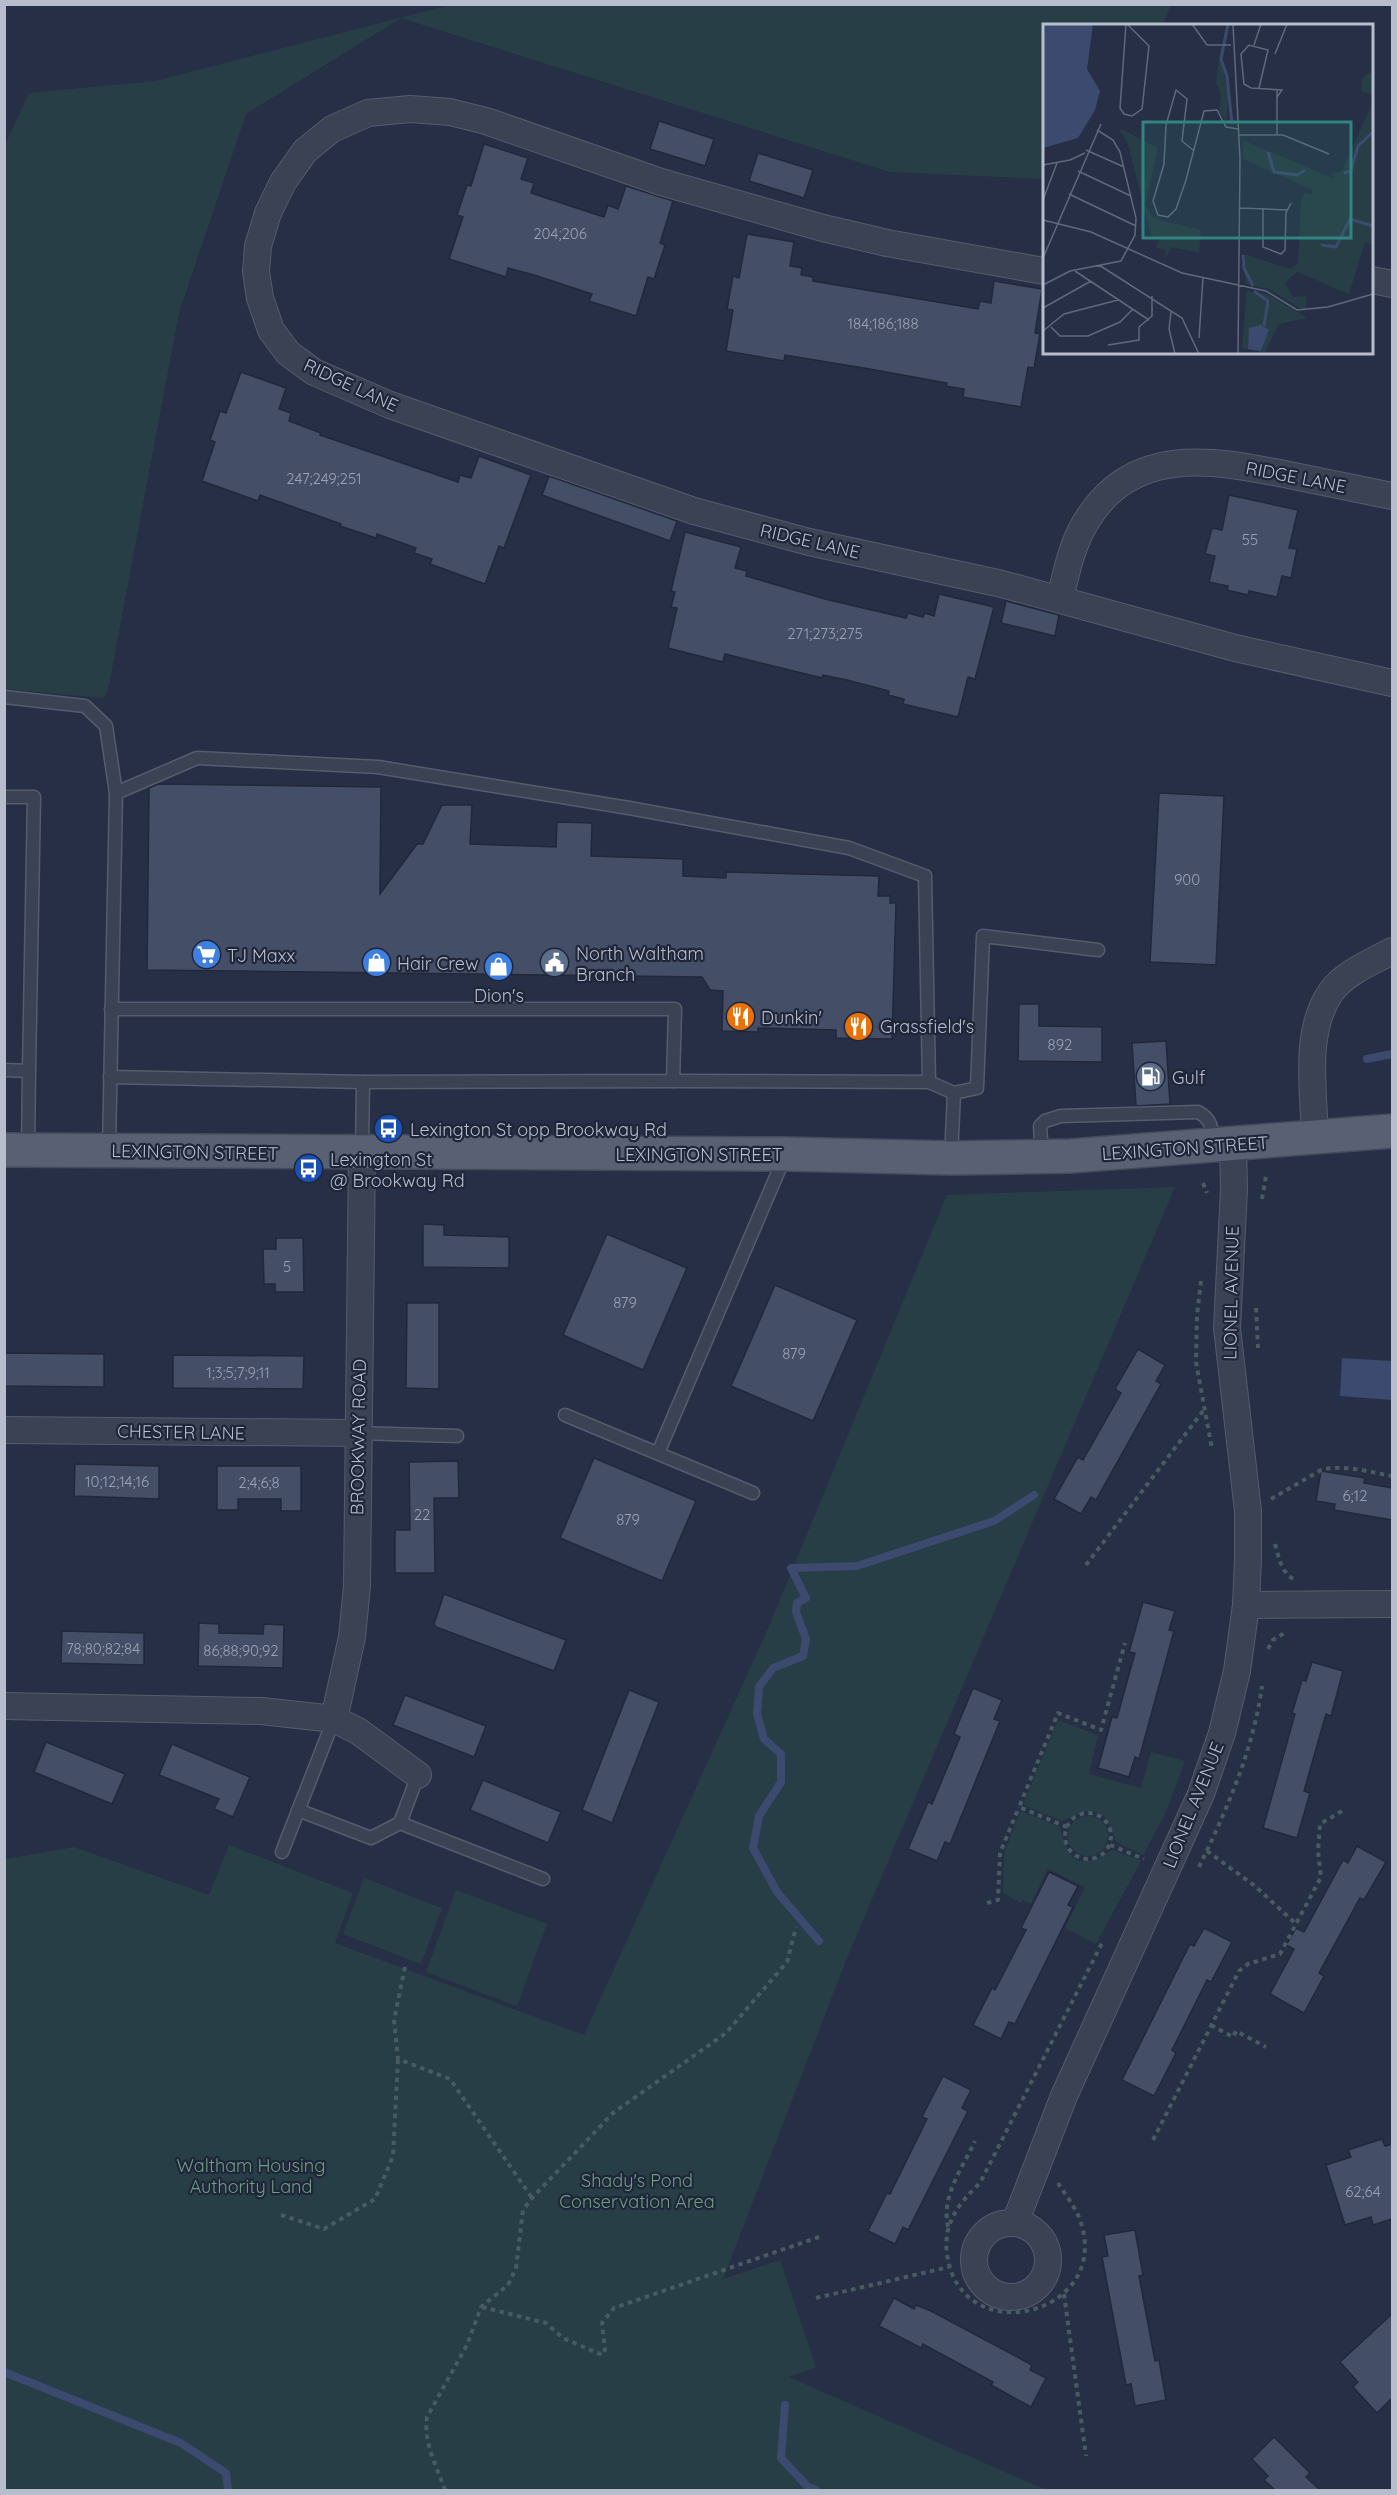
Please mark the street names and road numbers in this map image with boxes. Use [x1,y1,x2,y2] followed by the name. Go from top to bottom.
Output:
[300,353,402,417] street label: RIDGE LANE
[1244,456,1348,498] street label: RIDGE LANE
[758,518,862,564] street label: RIDGE LANE
[1101,1131,1269,1165] street label: LEXINGTON STREET
[111,1139,279,1165] street label: LEXINGTON STREET
[615,1143,783,1166] street label: LEXINGTON STREET
[1218,1226,1244,1360] street label: LIONEL AVENUE
[345,1359,371,1515] street label: BROOKWAY ROAD
[117,1419,245,1445] street label: CHESTER LANE
[1157,1739,1229,1871] street label: LIONEL AVENUE

